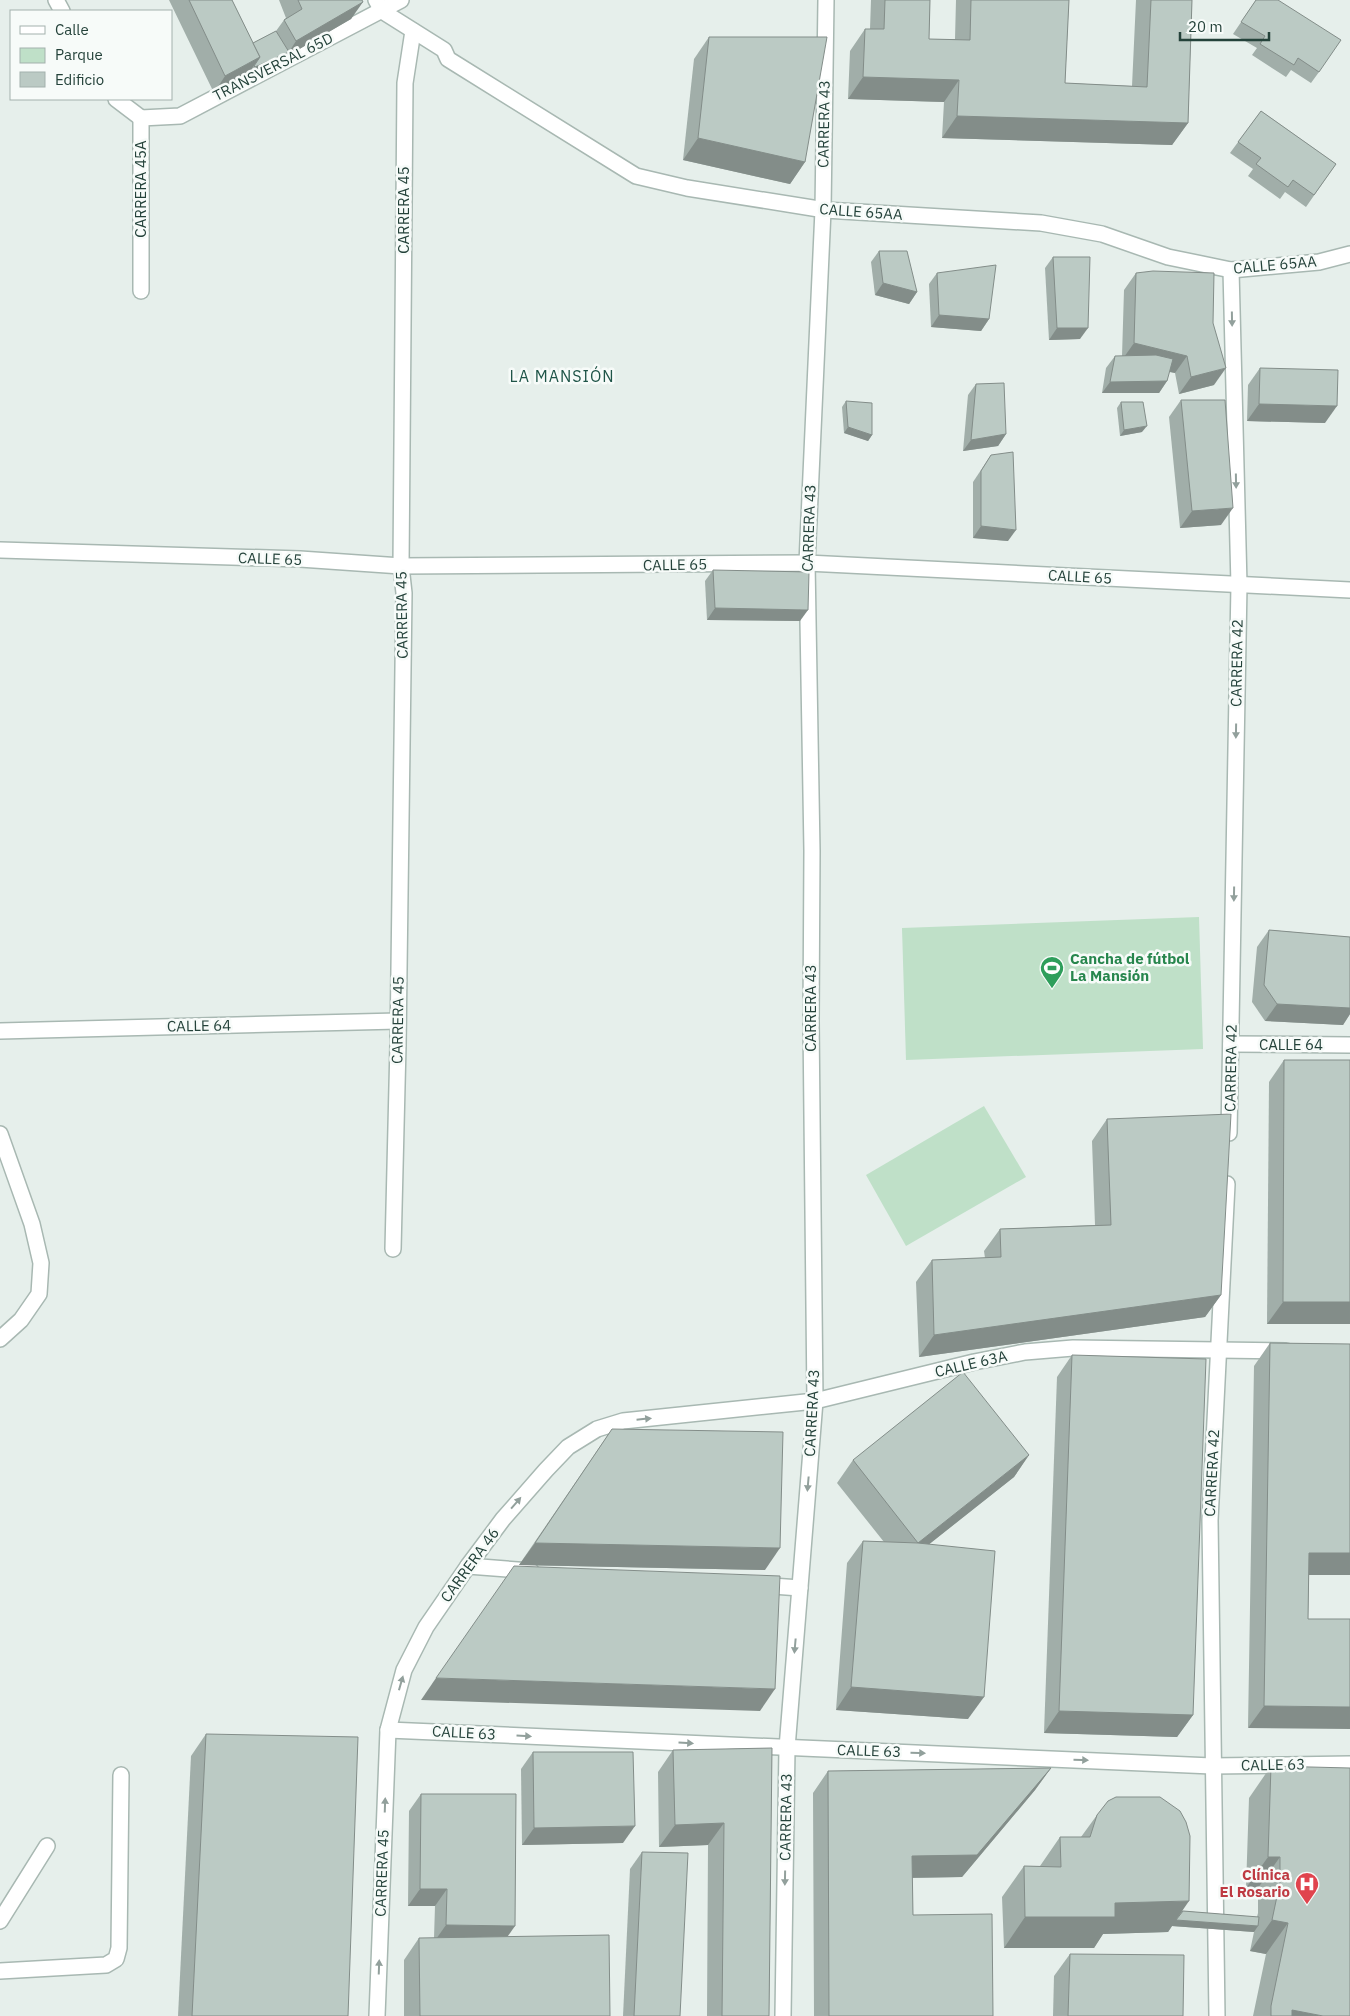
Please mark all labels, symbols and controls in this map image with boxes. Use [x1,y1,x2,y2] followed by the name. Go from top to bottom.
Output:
[10,10,172,100] legend
[1180,10,1269,42] scale bar
[1188,17,1223,36] text: 20 m
[55,20,89,39] text: Calle
[210,28,336,105] street label: TRANSVERSAL 65D
[55,45,103,64] text: Parque
[55,70,104,89] text: Edificio
[813,80,834,168] street label: CARRERA 43
[131,140,150,238] street label: CARRERA 45A
[394,166,413,254] street label: CARRERA 45
[819,199,904,224] street label: CALLE 65AA
[1232,251,1318,278] street label: CALLE 65AA
[1228,311,1236,327] one-way arrow
[509,365,615,386] district label: LA MANSIÓN
[1232,474,1240,490] one-way arrow
[797,484,820,572] street label: CARRERA 43
[238,548,302,569] street label: CALLE 65
[643,554,707,575] street label: CALLE 65
[1047,565,1113,588] street label: CALLE 65
[391,571,412,659] street label: CARRERA 45
[1226,619,1247,707] street label: CARRERA 42
[1232,724,1240,740] one-way arrow
[1230,886,1238,902] one-way arrow
[1070,949,1190,985] place label: Cancha de fútbol La Mansión
[1039,955,1065,989] sports icon: Cancha de fútbol La Mansión
[801,964,820,1052] street label: CARRERA 43
[387,976,408,1064] street label: CARRERA 45
[167,1015,231,1036] street label: CALLE 64
[1220,1024,1241,1112] street label: CARRERA 42
[1259,1035,1323,1054] street label: CALLE 64
[933,1346,1009,1381] street label: CALLE 63A
[800,1369,823,1457] street label: CARRERA 43
[636,1415,652,1423] one-way arrow
[1200,1429,1223,1517] street label: CARRERA 42
[804,1477,812,1493] one-way arrow
[511,1497,522,1510] one-way arrow
[436,1524,503,1606] street label: CARRERA 46
[791,1639,799,1655] one-way arrow
[397,1676,405,1691] one-way arrow
[431,1721,497,1744] street label: CALLE 63
[516,1732,532,1740] one-way arrow
[678,1740,694,1748] one-way arrow
[837,1740,901,1761] street label: CALLE 63
[911,1750,927,1758] one-way arrow
[1241,1754,1305,1775] street label: CALLE 63
[1073,1756,1089,1764] one-way arrow
[775,1773,796,1861] street label: CARRERA 43
[381,1797,389,1813] one-way arrow
[370,1829,393,1917] street label: CARRERA 45
[1220,1865,1290,1901] place label: Clínica El Rosario
[781,1871,789,1887] one-way arrow
[1294,1871,1320,1905] hospital icon: Clínica El Rosario
[375,1959,383,1975] one-way arrow

